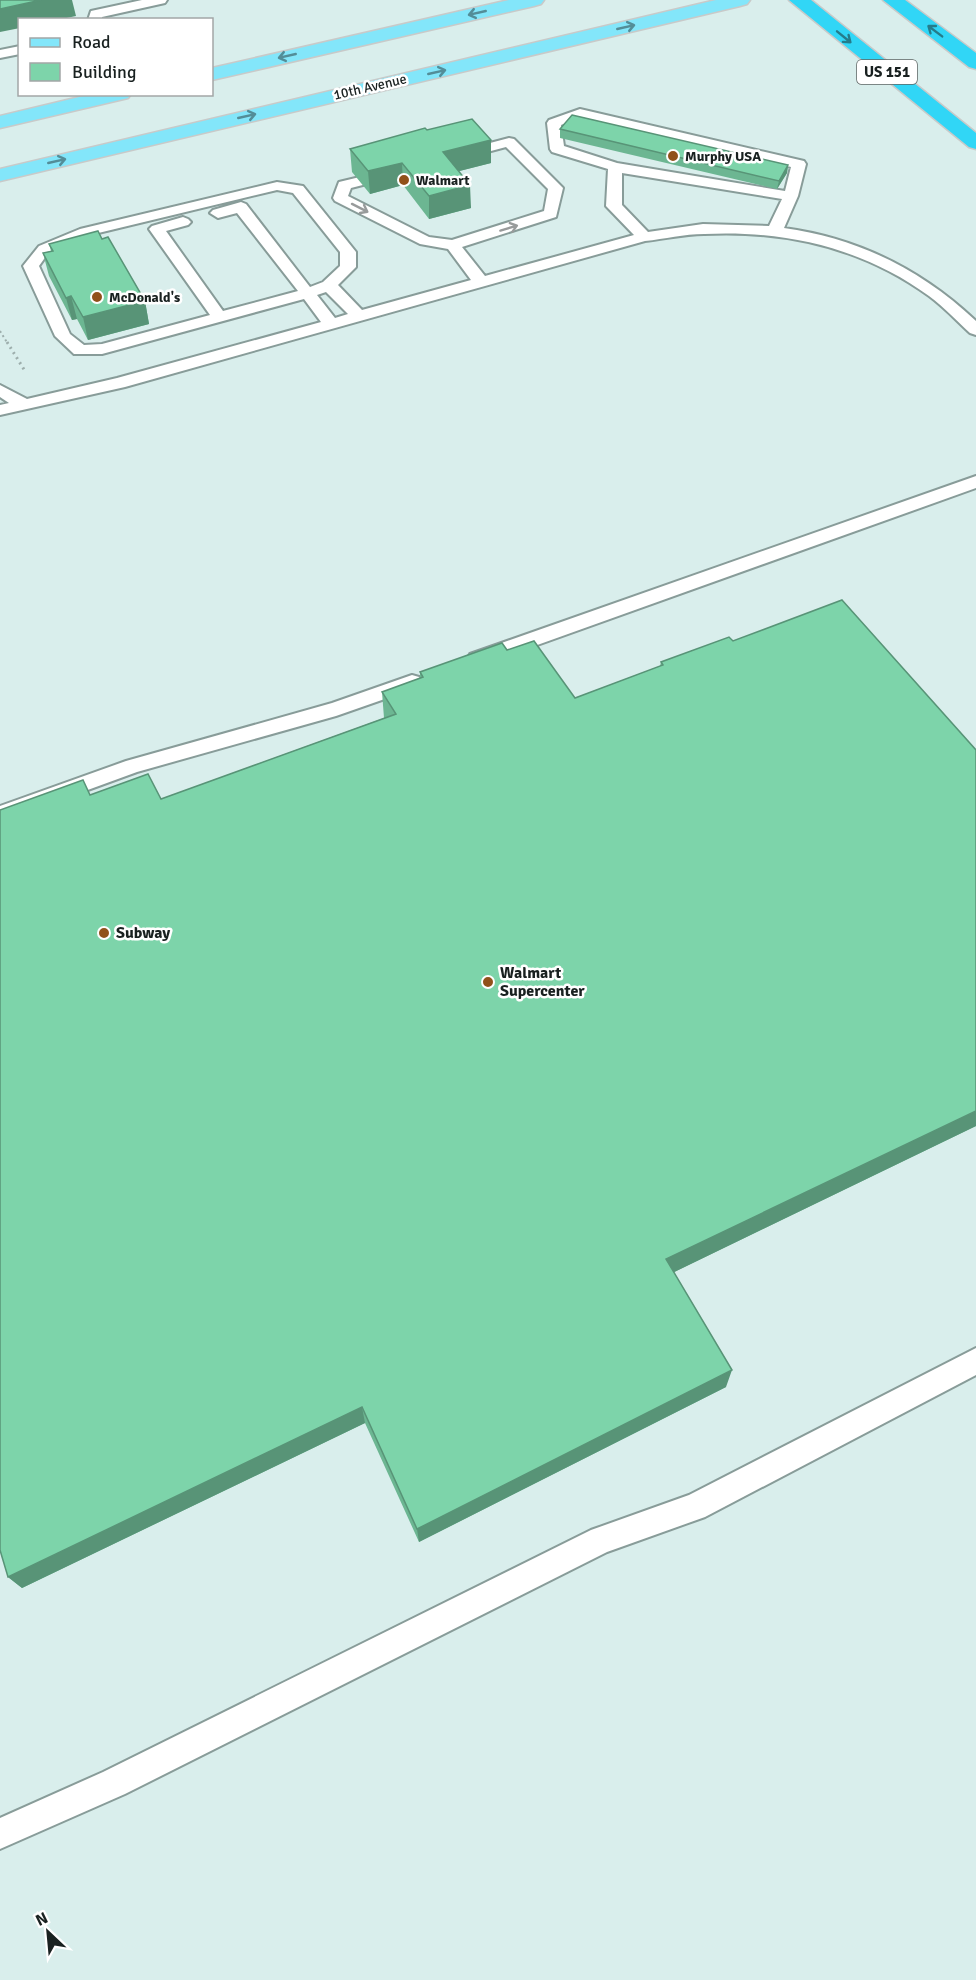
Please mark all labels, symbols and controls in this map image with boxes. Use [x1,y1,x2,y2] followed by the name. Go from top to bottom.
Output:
[468,8,487,19] one-way arrow
[18,18,213,96] legend
[617,20,636,32] one-way arrow
[927,25,943,38] one-way arrow
[836,30,852,43] one-way arrow
[72,31,111,53] text: Road
[278,51,297,63] one-way arrow
[857,60,917,84] road number: US 151
[72,61,136,83] text: Building
[427,65,446,77] one-way arrow
[332,70,408,104] street label: 10th Avenue
[237,110,256,122] one-way arrow
[685,148,761,165] place label: Murphy USA
[666,149,680,163] marker: Murphy USA
[47,155,66,167] one-way arrow
[416,172,470,189] place label: Walmart
[397,173,411,187] marker: Walmart
[350,203,368,214] one-way arrow
[499,221,518,232] one-way arrow
[109,289,180,306] place label: McDonald's
[90,290,104,304] marker: McDonald's
[116,923,170,943] place label: Subway
[97,926,111,940] marker: Subway
[500,963,585,1001] place label: Walmart Supercenter
[481,975,495,989] marker: Walmart Supercenter
[18,1902,78,1962] north arrow
[32,1908,51,1931] text: N

